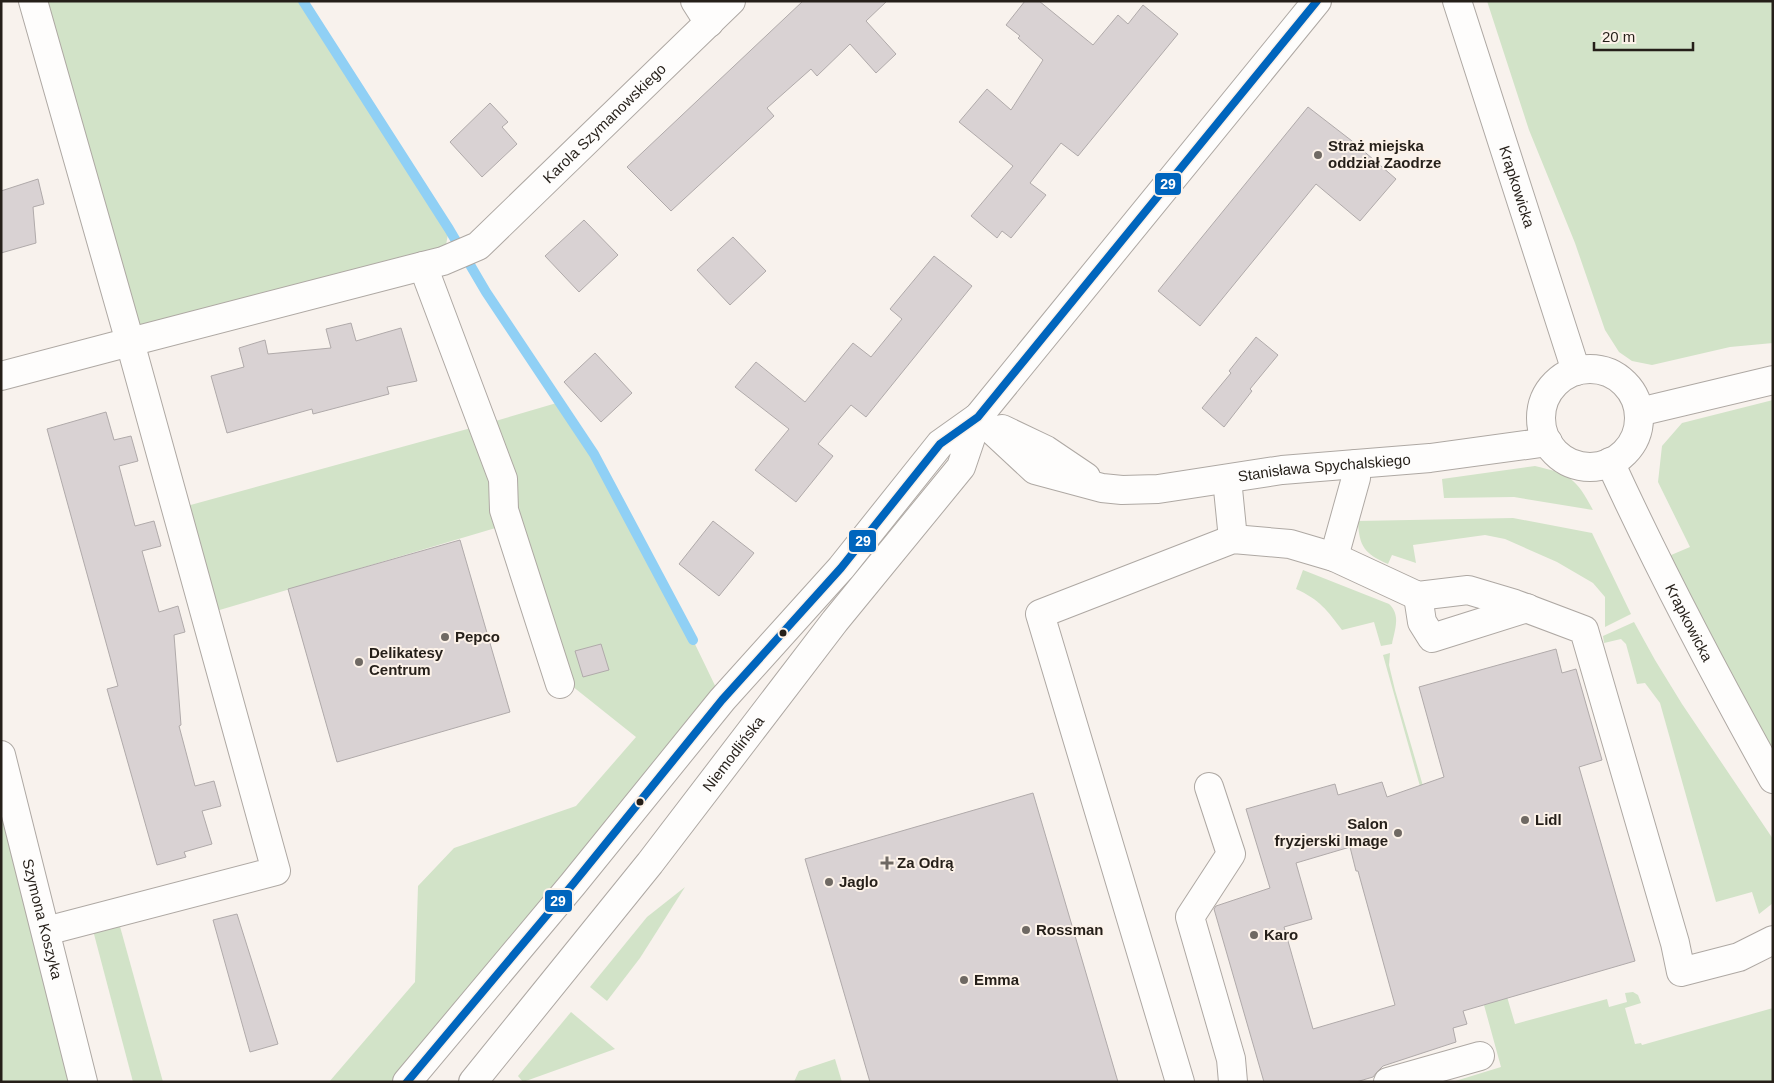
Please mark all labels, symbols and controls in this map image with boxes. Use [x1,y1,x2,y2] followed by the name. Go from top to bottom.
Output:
[1594,20,1693,52] scale bar
[1602,28,1635,45] text: 20 m
[539,60,669,186] street label: Karola Szymanowskiego
[1328,137,1441,171] place label: Straż miejska oddział Zaodrze
[1496,143,1538,230] street label: Krapkowicka
[1312,149,1324,161] marker: Straż miejska oddział Zaodrze
[1154,172,1182,196] line badge: 29
[1160,176,1176,192] text: 29
[1237,451,1411,485] street label: Stanisława Spychalskiego
[848,529,877,553] line badge: 29
[855,533,871,549] text: 29
[1662,581,1717,665] street label: Krapkowicka
[455,628,500,645] place label: Pepco
[778,628,788,638] unlabelled marker
[439,631,451,643] marker: Pepco
[369,644,444,678] place label: Delikatesy Centrum
[353,656,365,668] marker: Delikatesy Centrum
[699,712,768,794] street label: Niemodlińska
[635,797,645,807] unlabelled marker
[1535,811,1562,828] place label: Lidl
[1519,814,1531,826] marker: Lidl
[1275,815,1388,849] place label: Salon fryzjerski Image
[1392,827,1404,839] marker: Salon fryzjerski Image
[897,854,954,871] place label: Za Odrą
[19,857,66,981] street label: Szymona Koszyka
[881,857,893,869] marker: Za Odrą
[839,873,878,890] place label: Jaglo
[823,876,835,888] marker: Jaglo
[544,889,573,913] line badge: 29
[550,893,566,909] text: 29
[1036,921,1104,938] place label: Rossman
[1020,924,1032,936] marker: Rossman
[1264,926,1298,943] place label: Karo
[1248,929,1260,941] marker: Karo
[974,971,1020,988] place label: Emma
[958,974,970,986] marker: Emma

